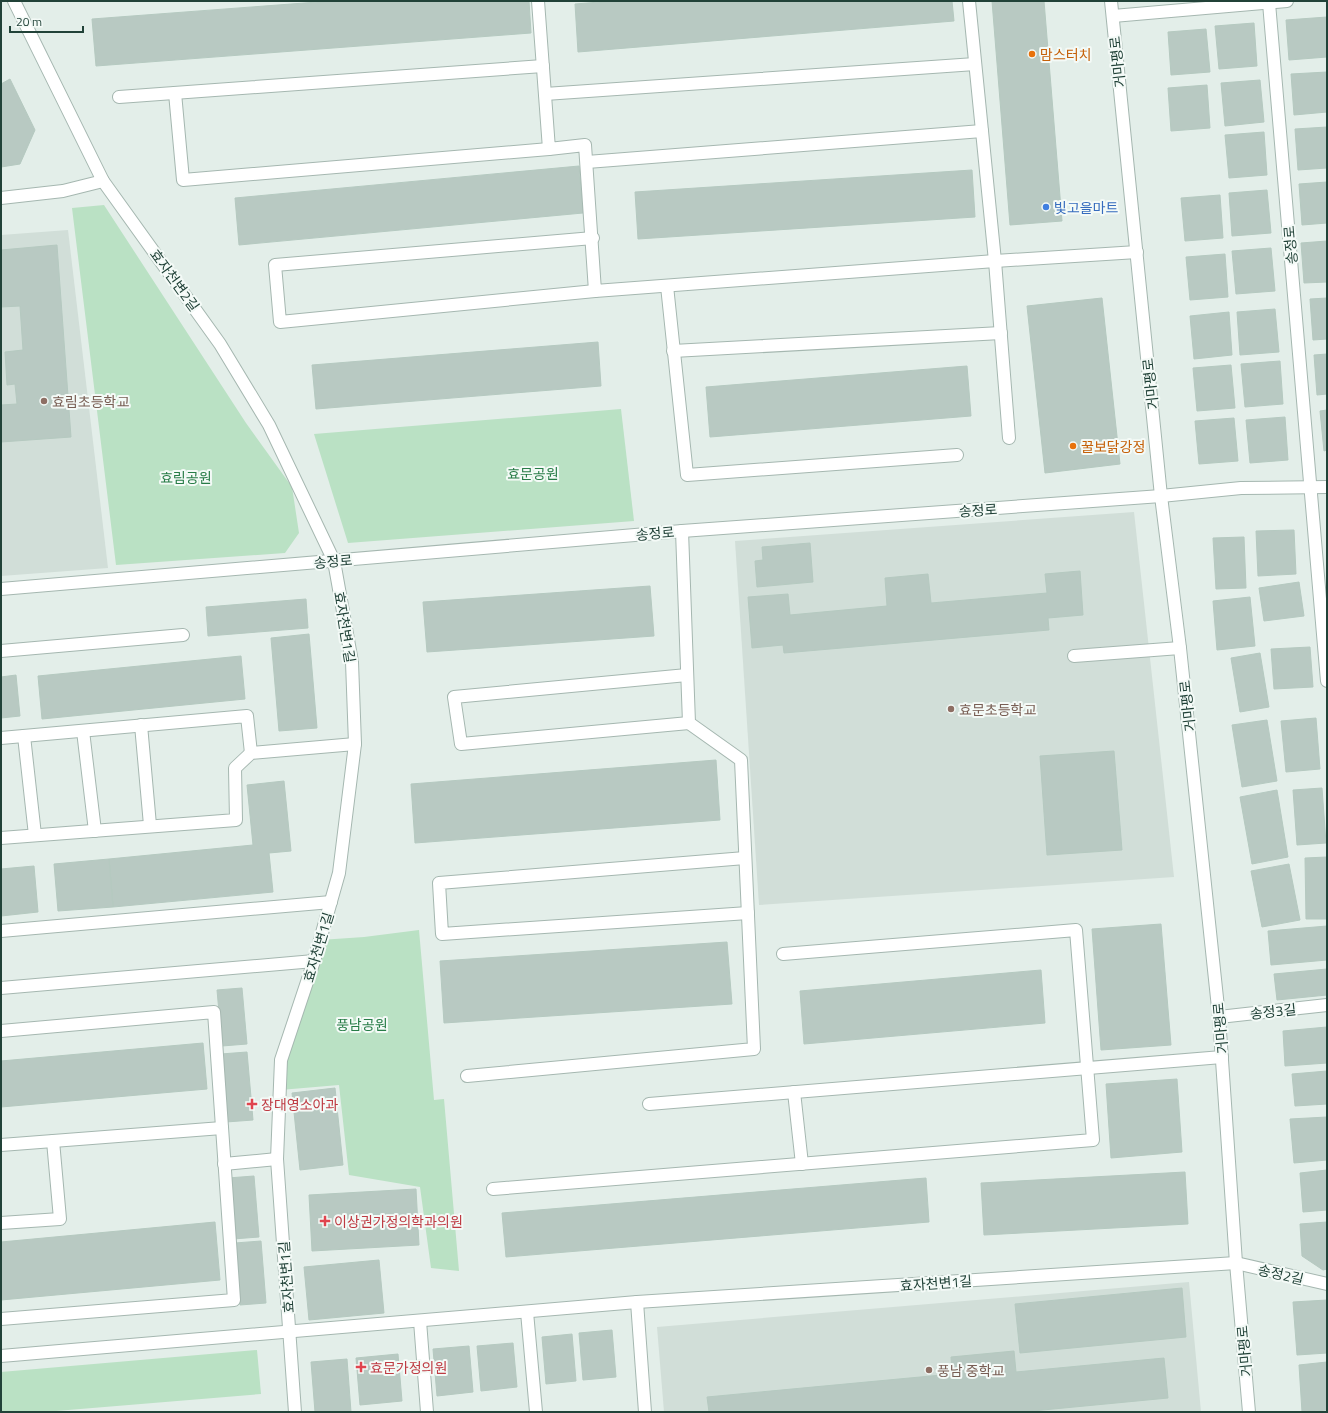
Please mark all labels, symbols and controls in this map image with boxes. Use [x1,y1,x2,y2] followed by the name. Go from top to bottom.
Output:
[10,8,83,34] scale bar
[16,12,42,31] text: 20 m
[1104,35,1130,89] street label: 거마평로
[1040,44,1092,65] place label: 맘스터치
[1027,49,1037,59] marker: 맘스터치
[1054,197,1119,218] place label: 빛고을마트
[1041,202,1051,212] marker: 빛고을마트
[1278,225,1302,265] street label: 송정로
[145,245,205,315] street label: 효자천변2길
[1137,357,1163,411] street label: 거마평로
[52,391,129,412] place label: 효림초등학교
[39,396,49,406] marker: 효림초등학교
[1081,436,1145,457] place label: 꿀보닭강정
[1068,441,1078,451] marker: 꿀보닭강정
[507,463,559,484] park label: 효문공원
[160,467,212,488] park label: 효림공원
[958,498,998,522] street label: 송정로
[635,521,675,545] street label: 송정로
[313,549,353,573] street label: 송정로
[329,590,361,664] street label: 효자천변1길
[1174,679,1200,733] street label: 거마평로
[959,699,1036,720] place label: 효문초등학교
[946,704,956,714] marker: 효문초등학교
[297,909,339,985] street label: 효자천변1길
[1249,998,1297,1024] street label: 송정3길
[1207,1001,1233,1055] street label: 거마평로
[336,1014,388,1035] park label: 풍남공원
[261,1094,338,1115] place label: 장대영소아과
[246,1098,258,1110] marker: 장대영소아과
[334,1211,463,1232] place label: 이상권가정의학과의원
[319,1215,331,1227] marker: 이상권가정의학과의원
[273,1240,299,1314] street label: 효자천변1길
[1256,1259,1306,1289] street label: 송정2길
[899,1270,973,1296] street label: 효자천변1길
[1231,1324,1257,1378] street label: 거마평로
[370,1357,447,1378] place label: 효문가정의원
[937,1360,1005,1381] place label: 풍남 중학교
[355,1361,367,1373] marker: 효문가정의원
[924,1365,934,1375] marker: 풍남 중학교

